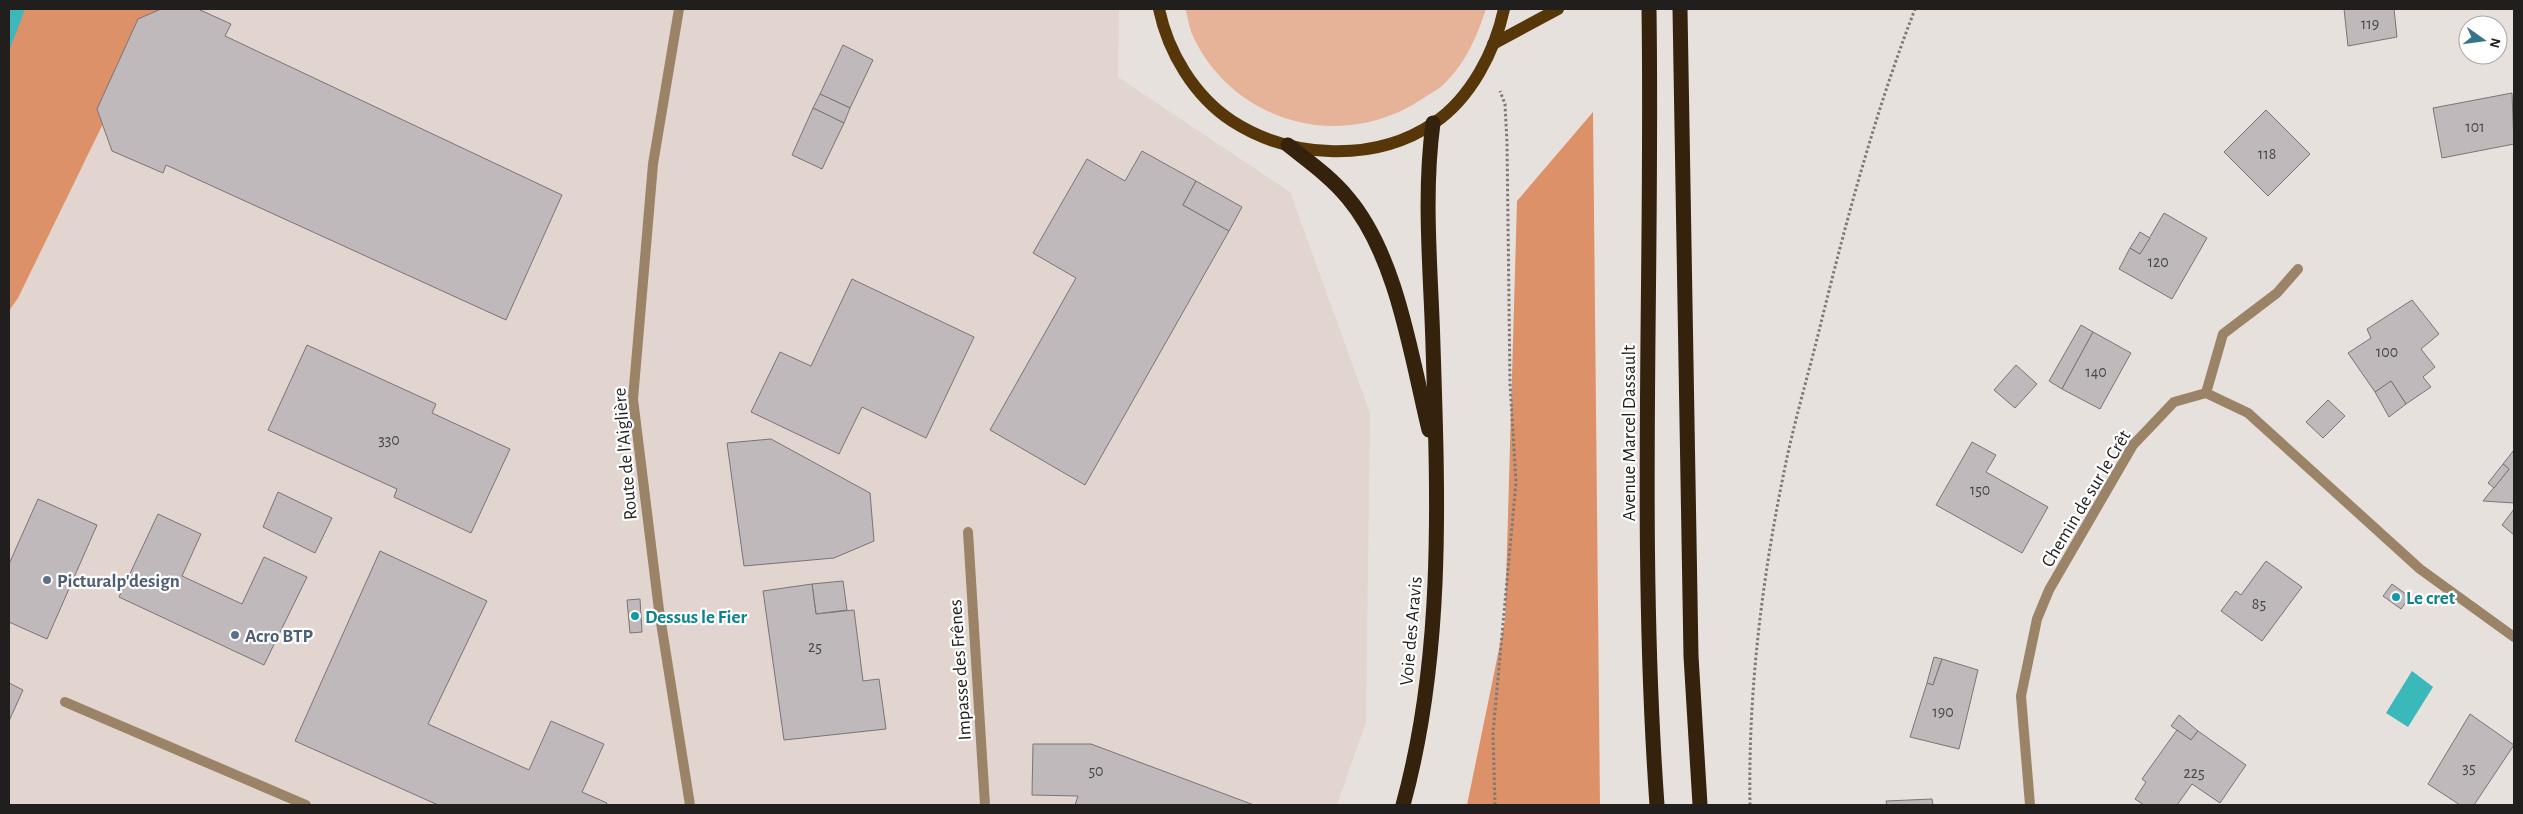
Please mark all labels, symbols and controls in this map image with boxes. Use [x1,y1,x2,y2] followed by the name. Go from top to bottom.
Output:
[2458,15,2508,65] north arrow
[2361,16,2379,32] house number: 119
[2487,36,2503,49] text: N
[2465,119,2485,135] house number: 101
[2258,146,2276,162] house number: 118
[2147,254,2169,270] house number: 120
[2376,344,2398,360] house number: 100
[1620,345,1639,521] street label: Avenue Marcel Dassault
[2085,364,2107,380] house number: 140
[610,387,641,521] street label: Route de l'Aiglière
[2038,427,2135,570] street label: Chemin de sur le Crêt
[378,432,400,448] house number: 330
[1970,482,1990,498] house number: 150
[57,572,180,591] place label: Picturalp'design
[41,574,53,586] marker: Picturalp'design
[1397,576,1426,686] street label: Voie des Aravis
[2406,589,2456,608] place label: Le cret
[2390,591,2402,603] marker: Le cret
[2252,596,2266,612] house number: 85
[946,599,975,741] street label: Impasse des Frênes
[645,608,747,627] place label: Dessus le Fier
[629,610,641,622] marker: Dessus le Fier
[245,627,314,646] place label: Acro BTP
[229,629,241,641] marker: Acro BTP
[808,639,822,655] house number: 25
[1932,704,1954,720] house number: 190
[2462,760,2476,776] house number: 35
[1088,763,1104,779] house number: 50
[2183,765,2205,781] house number: 225

